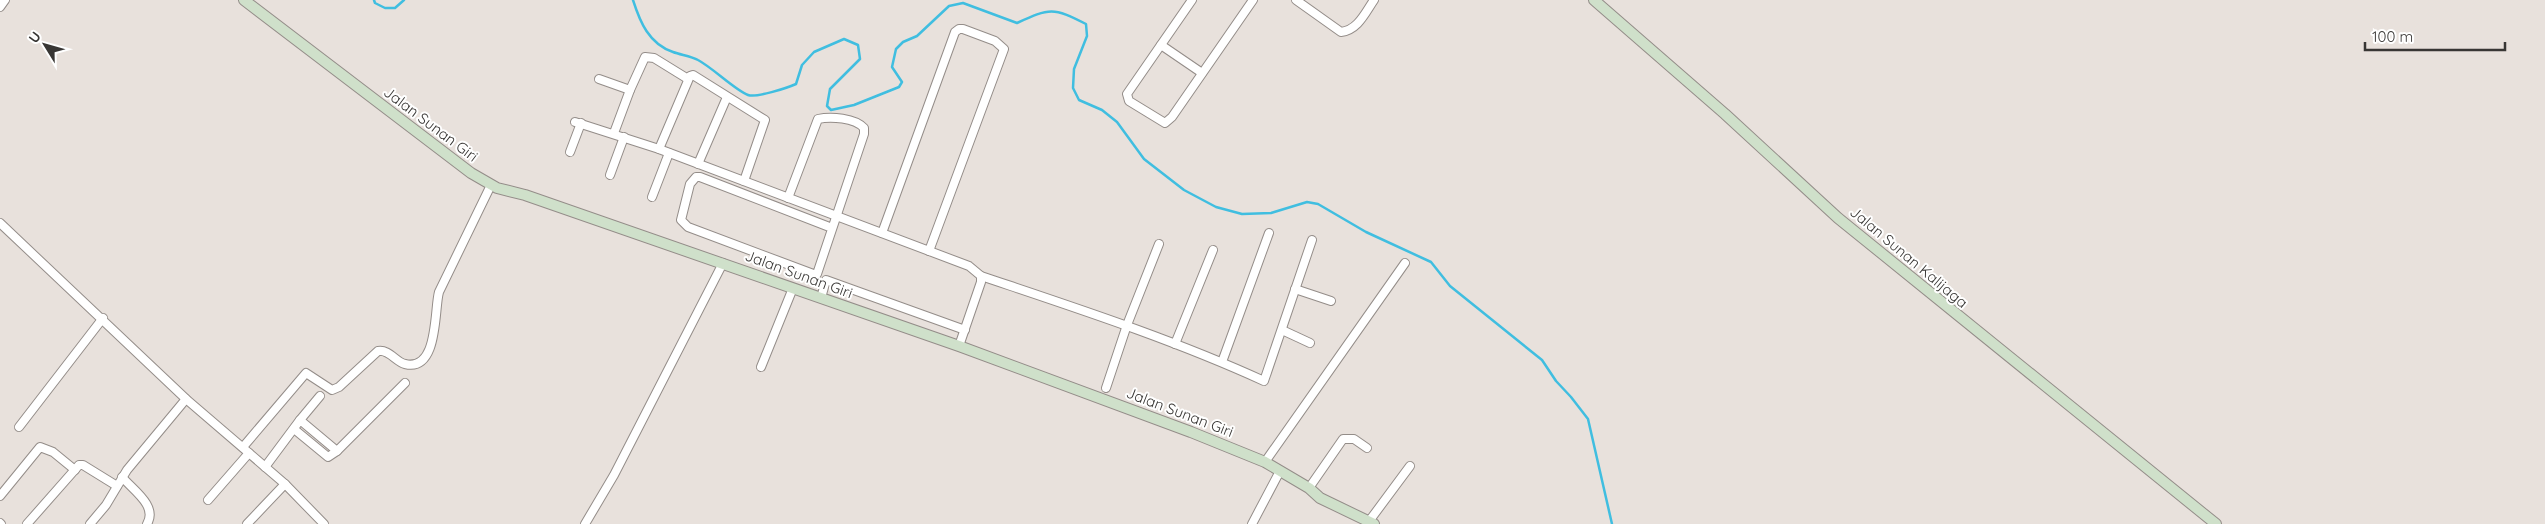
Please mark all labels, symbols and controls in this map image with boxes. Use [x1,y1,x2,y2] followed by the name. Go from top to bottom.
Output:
[20,20,70,70] north arrow
[2365,20,2505,52] scale bar
[2372,27,2413,46] text: 100 m
[24,28,45,47] text: U
[380,82,482,166] street label: Jalan Sunan Giri
[1846,202,1972,312] street label: Jalan Sunan Kalijaga
[743,246,855,302] street label: Jalan Sunan Giri
[1124,383,1236,441] street label: Jalan Sunan Giri

